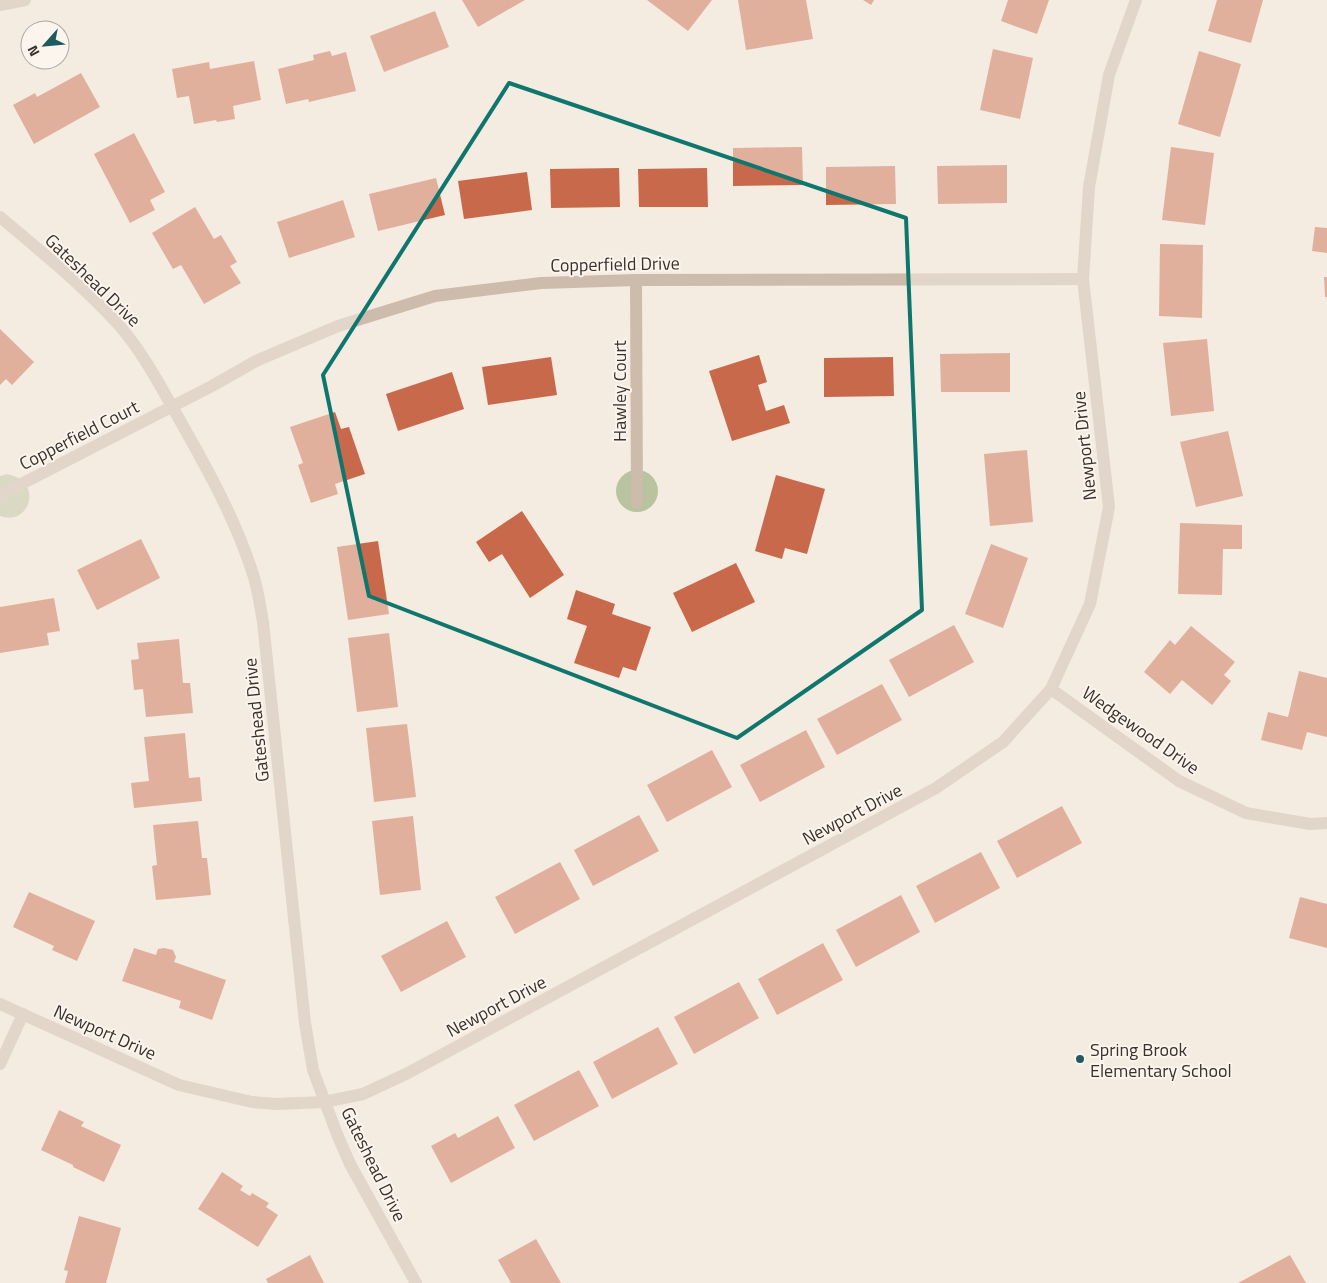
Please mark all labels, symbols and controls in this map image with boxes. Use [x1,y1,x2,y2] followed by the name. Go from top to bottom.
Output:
[20,20,70,70] north arrow
[21,42,45,60] text: N
[39,227,147,333] street label: Gateshead Drive
[550,249,680,279] street label: Copperfield Drive
[606,339,633,442] street label: Hawley Court
[1065,390,1103,502] street label: Newport Drive
[14,393,144,477] street label: Copperfield Court
[236,657,276,783] street label: Gateshead Drive
[1077,679,1205,781] street label: Wedgewood Drive
[797,776,907,852] street label: Newport Drive
[441,968,551,1044] street label: Newport Drive
[49,997,161,1067] street label: Newport Drive
[1090,1036,1232,1084] place label: Spring Brook Elementary School
[1074,1053,1086,1065] marker: Spring Brook Elementary School
[335,1102,413,1226] street label: Gateshead Drive

